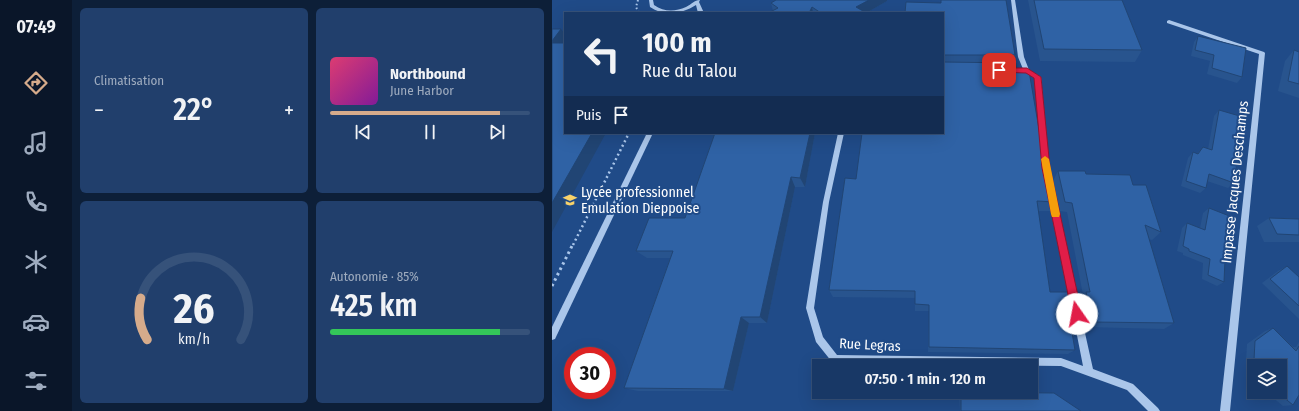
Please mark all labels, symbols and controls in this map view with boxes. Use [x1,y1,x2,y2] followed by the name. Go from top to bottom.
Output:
[16,16,56,38] text: 07:49
[642,26,712,59] text: 100 m
[576,28,628,80] icon: left
[982,53,1016,87] pin
[988,59,1010,81] icon: arrive
[642,60,737,82] text: Rue du Talou
[390,65,466,83] text: Northbound
[22,69,50,97] icon: directions
[94,73,164,88] text: Climatisation
[390,83,454,98] text: June Harbor
[173,92,215,128] text: 22°
[94,97,104,124] text: −
[284,97,294,124] text: +
[1218,100,1252,264] street label: Impasse Jacques Deschamps
[610,104,632,126] icon: arrive
[576,106,602,124] text: Puis
[352,121,374,143] icon: previous
[419,121,441,143] icon: pause
[486,121,508,143] icon: next
[22,129,50,157] icon: music
[581,184,699,217] place label: Lycée professionnel Emulation Dieppoise
[22,188,50,216] icon: phone
[562,192,578,208] school or university icon: Lycée professionnel Emulation Dieppoise
[22,248,50,276] icon: climate
[330,269,419,284] text: Autonomie · 85%
[172,284,215,334] text: 26
[330,288,417,324] text: 425 km
[1056,293,1098,335] position arrow
[22,308,50,336] icon: car
[178,330,210,347] text: km/h
[839,335,901,355] street label: Rue Legras
[564,347,616,399] speed limit sign: 30
[1247,359,1287,399] map controls
[1247,359,1287,399] button: layers
[22,367,50,395] icon: filters
[864,370,986,388] text: 07:50 · 1 min · 120 m

